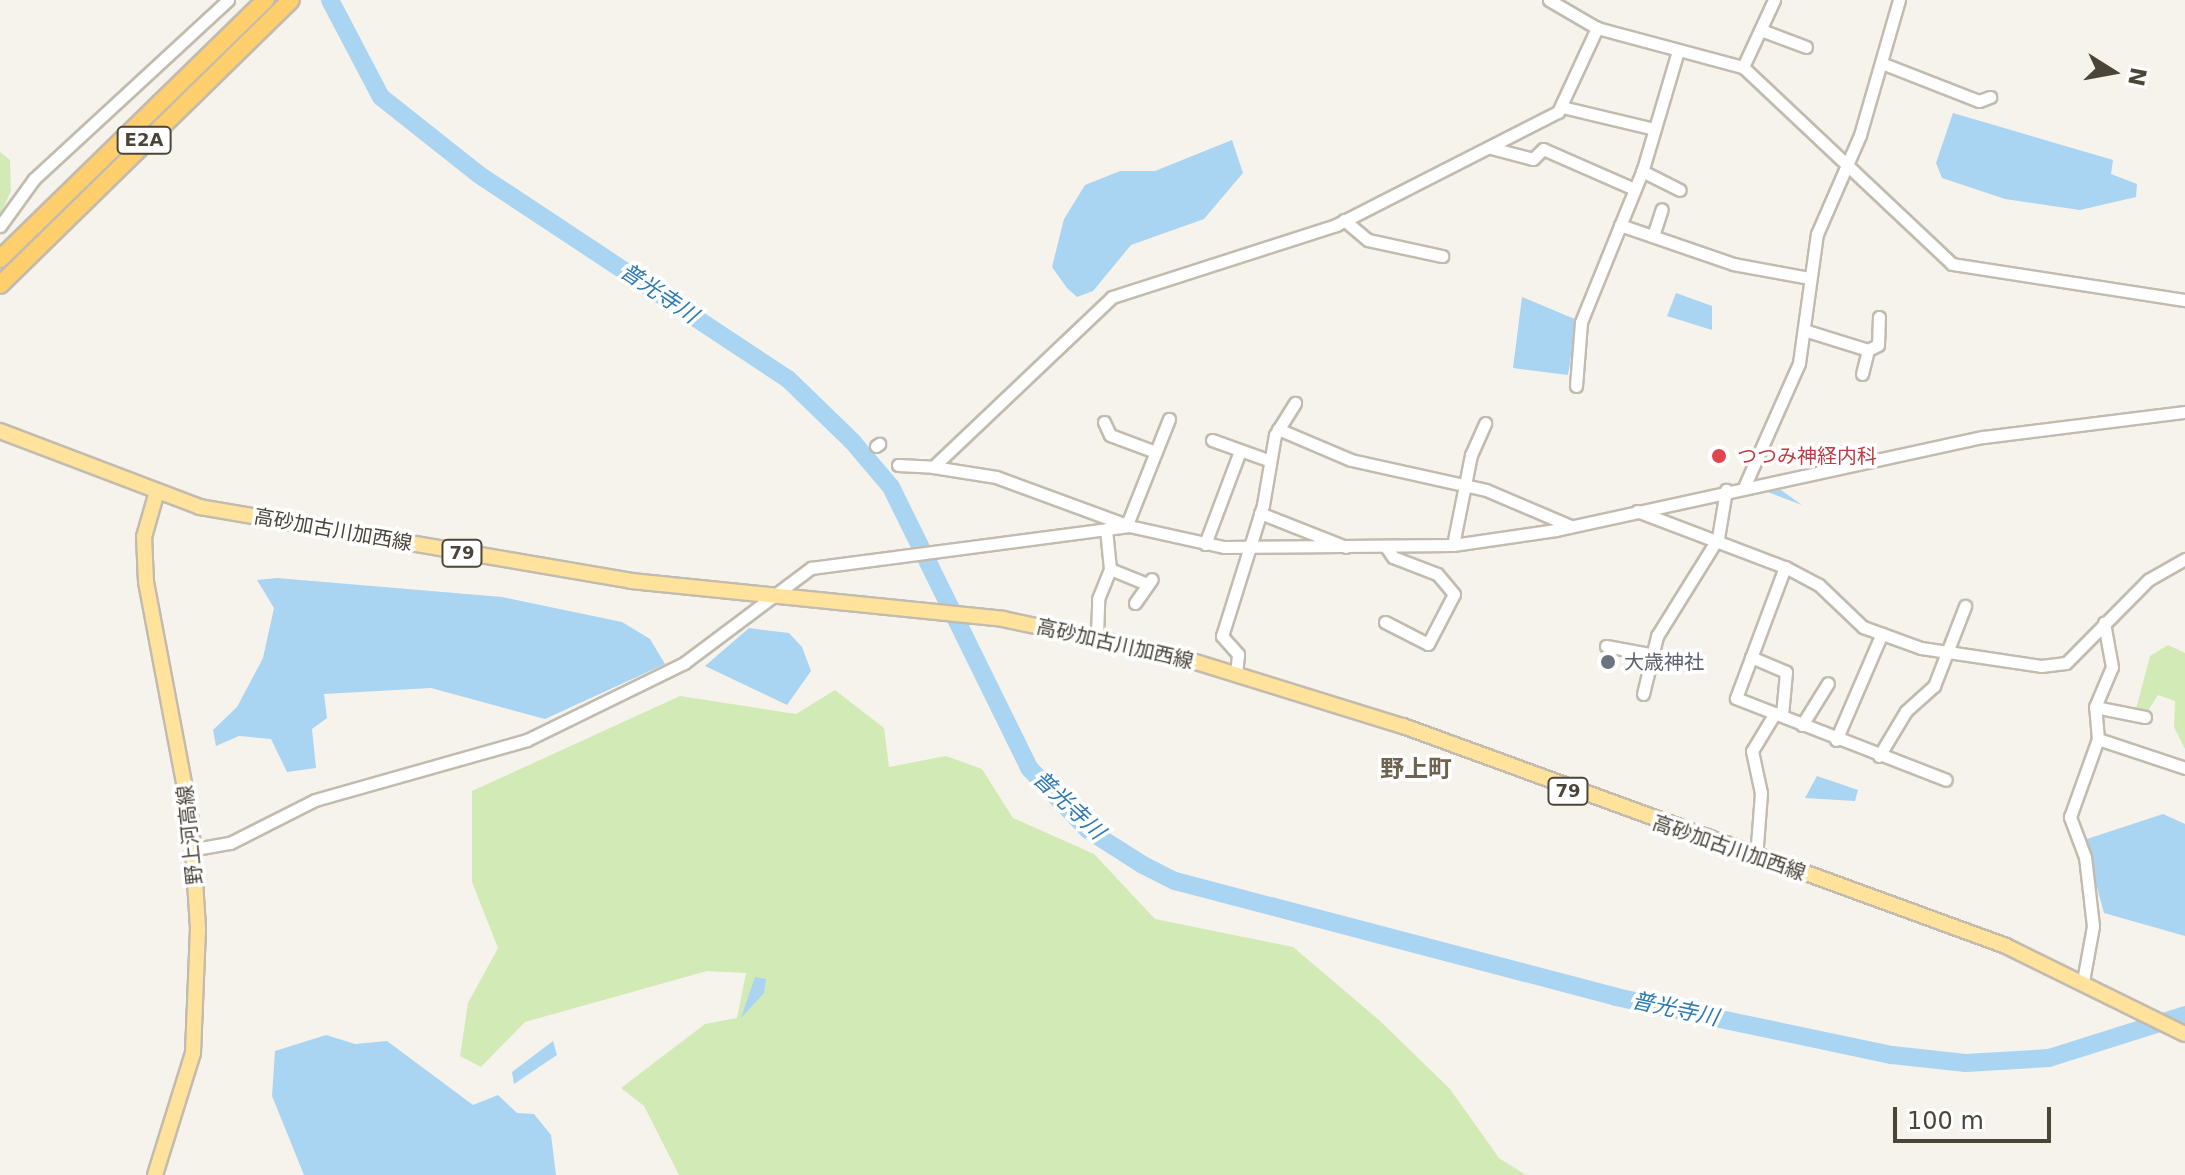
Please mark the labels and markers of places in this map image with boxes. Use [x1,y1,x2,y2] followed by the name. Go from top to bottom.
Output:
[1737,444,1877,468] place label: つつみ神経内科
[1708,445,1730,467] marker: つつみ神経内科
[1624,650,1704,674] place label: 大歳神社
[1599,653,1617,671] marker: 大歳神社

